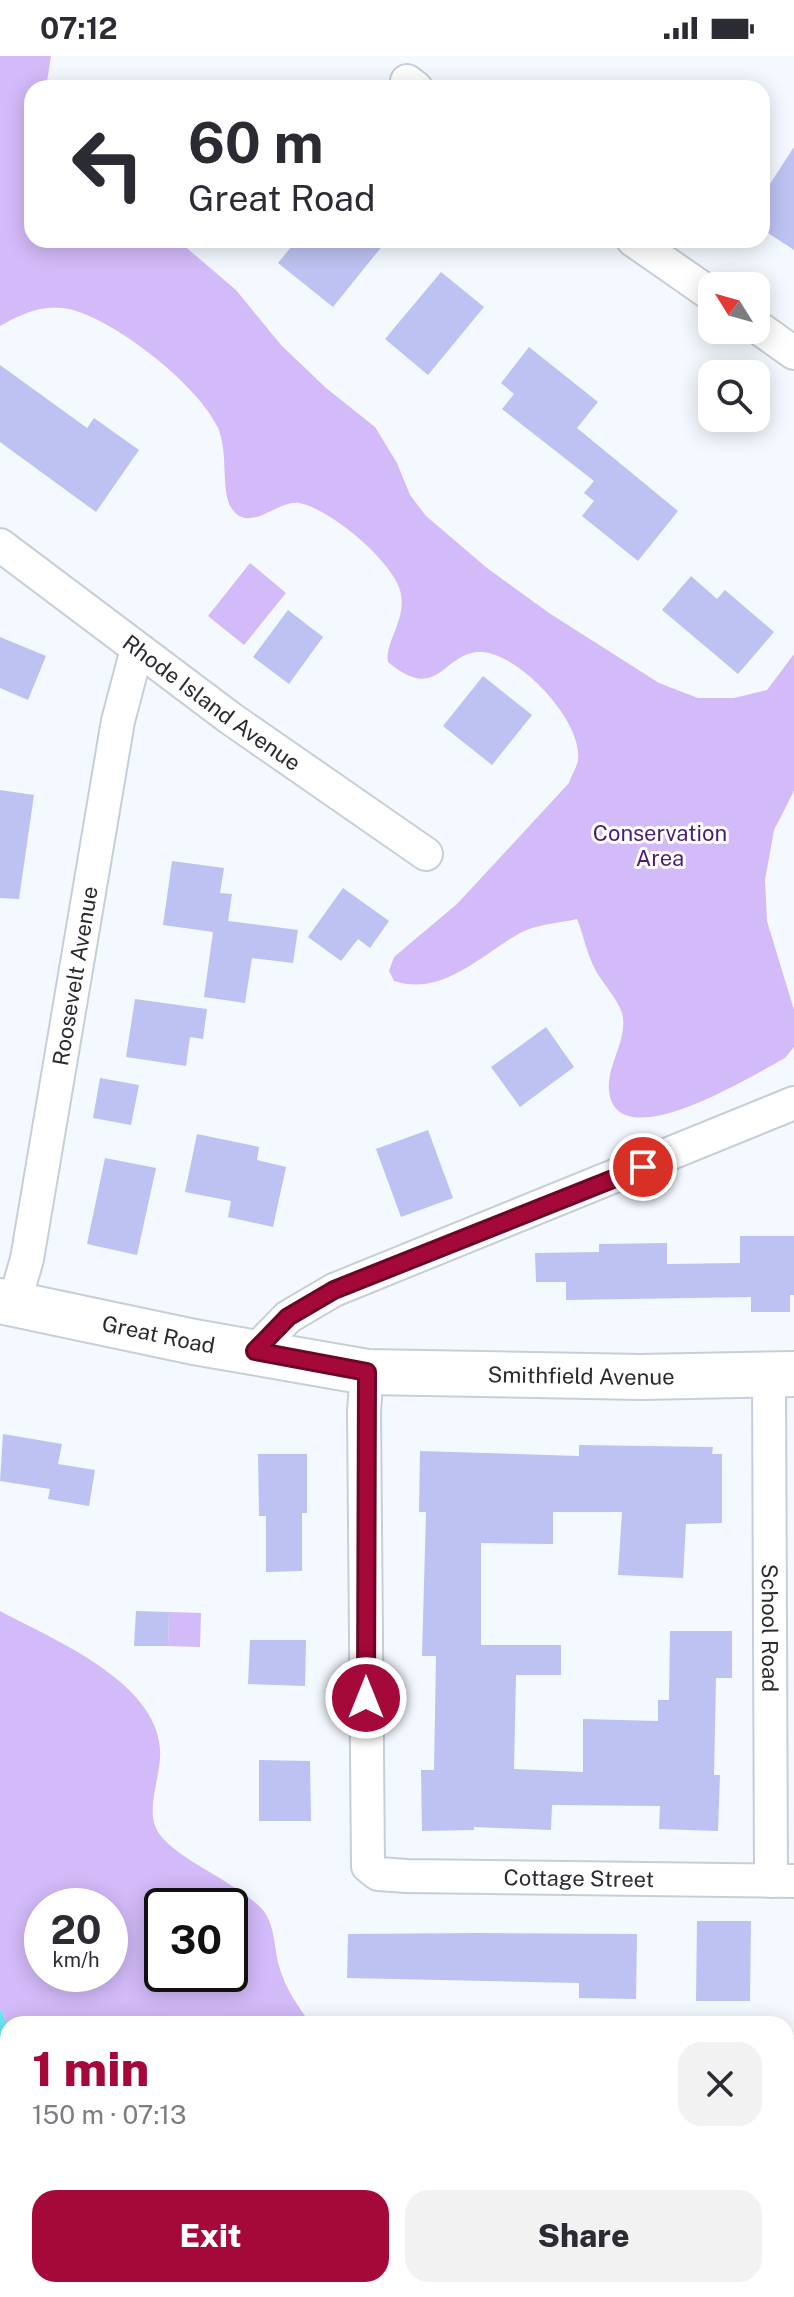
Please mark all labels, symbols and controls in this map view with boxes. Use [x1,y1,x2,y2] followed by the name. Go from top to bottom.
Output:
[40,10,118,46] text: 07:12
[188,110,324,176] text: 60 m
[56,112,160,216] icon: left
[188,177,375,219] text: Great Road
[698,272,770,344] north arrow
[698,272,770,432] map controls
[698,360,770,432] button: search
[118,629,306,776] street label: Rhode Island Avenue
[593,820,727,871] park label: Conservation Area
[47,884,103,1067] street label: Roosevelt Avenue
[609,1133,677,1201] pin
[621,1145,665,1189] icon: arrive
[100,1310,217,1358] street label: Great Road
[487,1361,675,1390] street label: Smithfield Avenue
[757,1564,783,1692] street label: School Road
[324,1656,408,1740] position arrow
[504,1864,654,1892] street label: Cottage Street
[144,1888,248,1992] speed limit sign: 30
[50,1906,102,1953] text: 20
[52,1948,100,1972] text: km/h
[32,2040,149,2097] text: 1 min
[678,2042,762,2126] button: close
[32,2099,186,2130] text: 150 m · 07:13
[32,2190,389,2282] button: Exit
[405,2190,762,2282] button: Share

